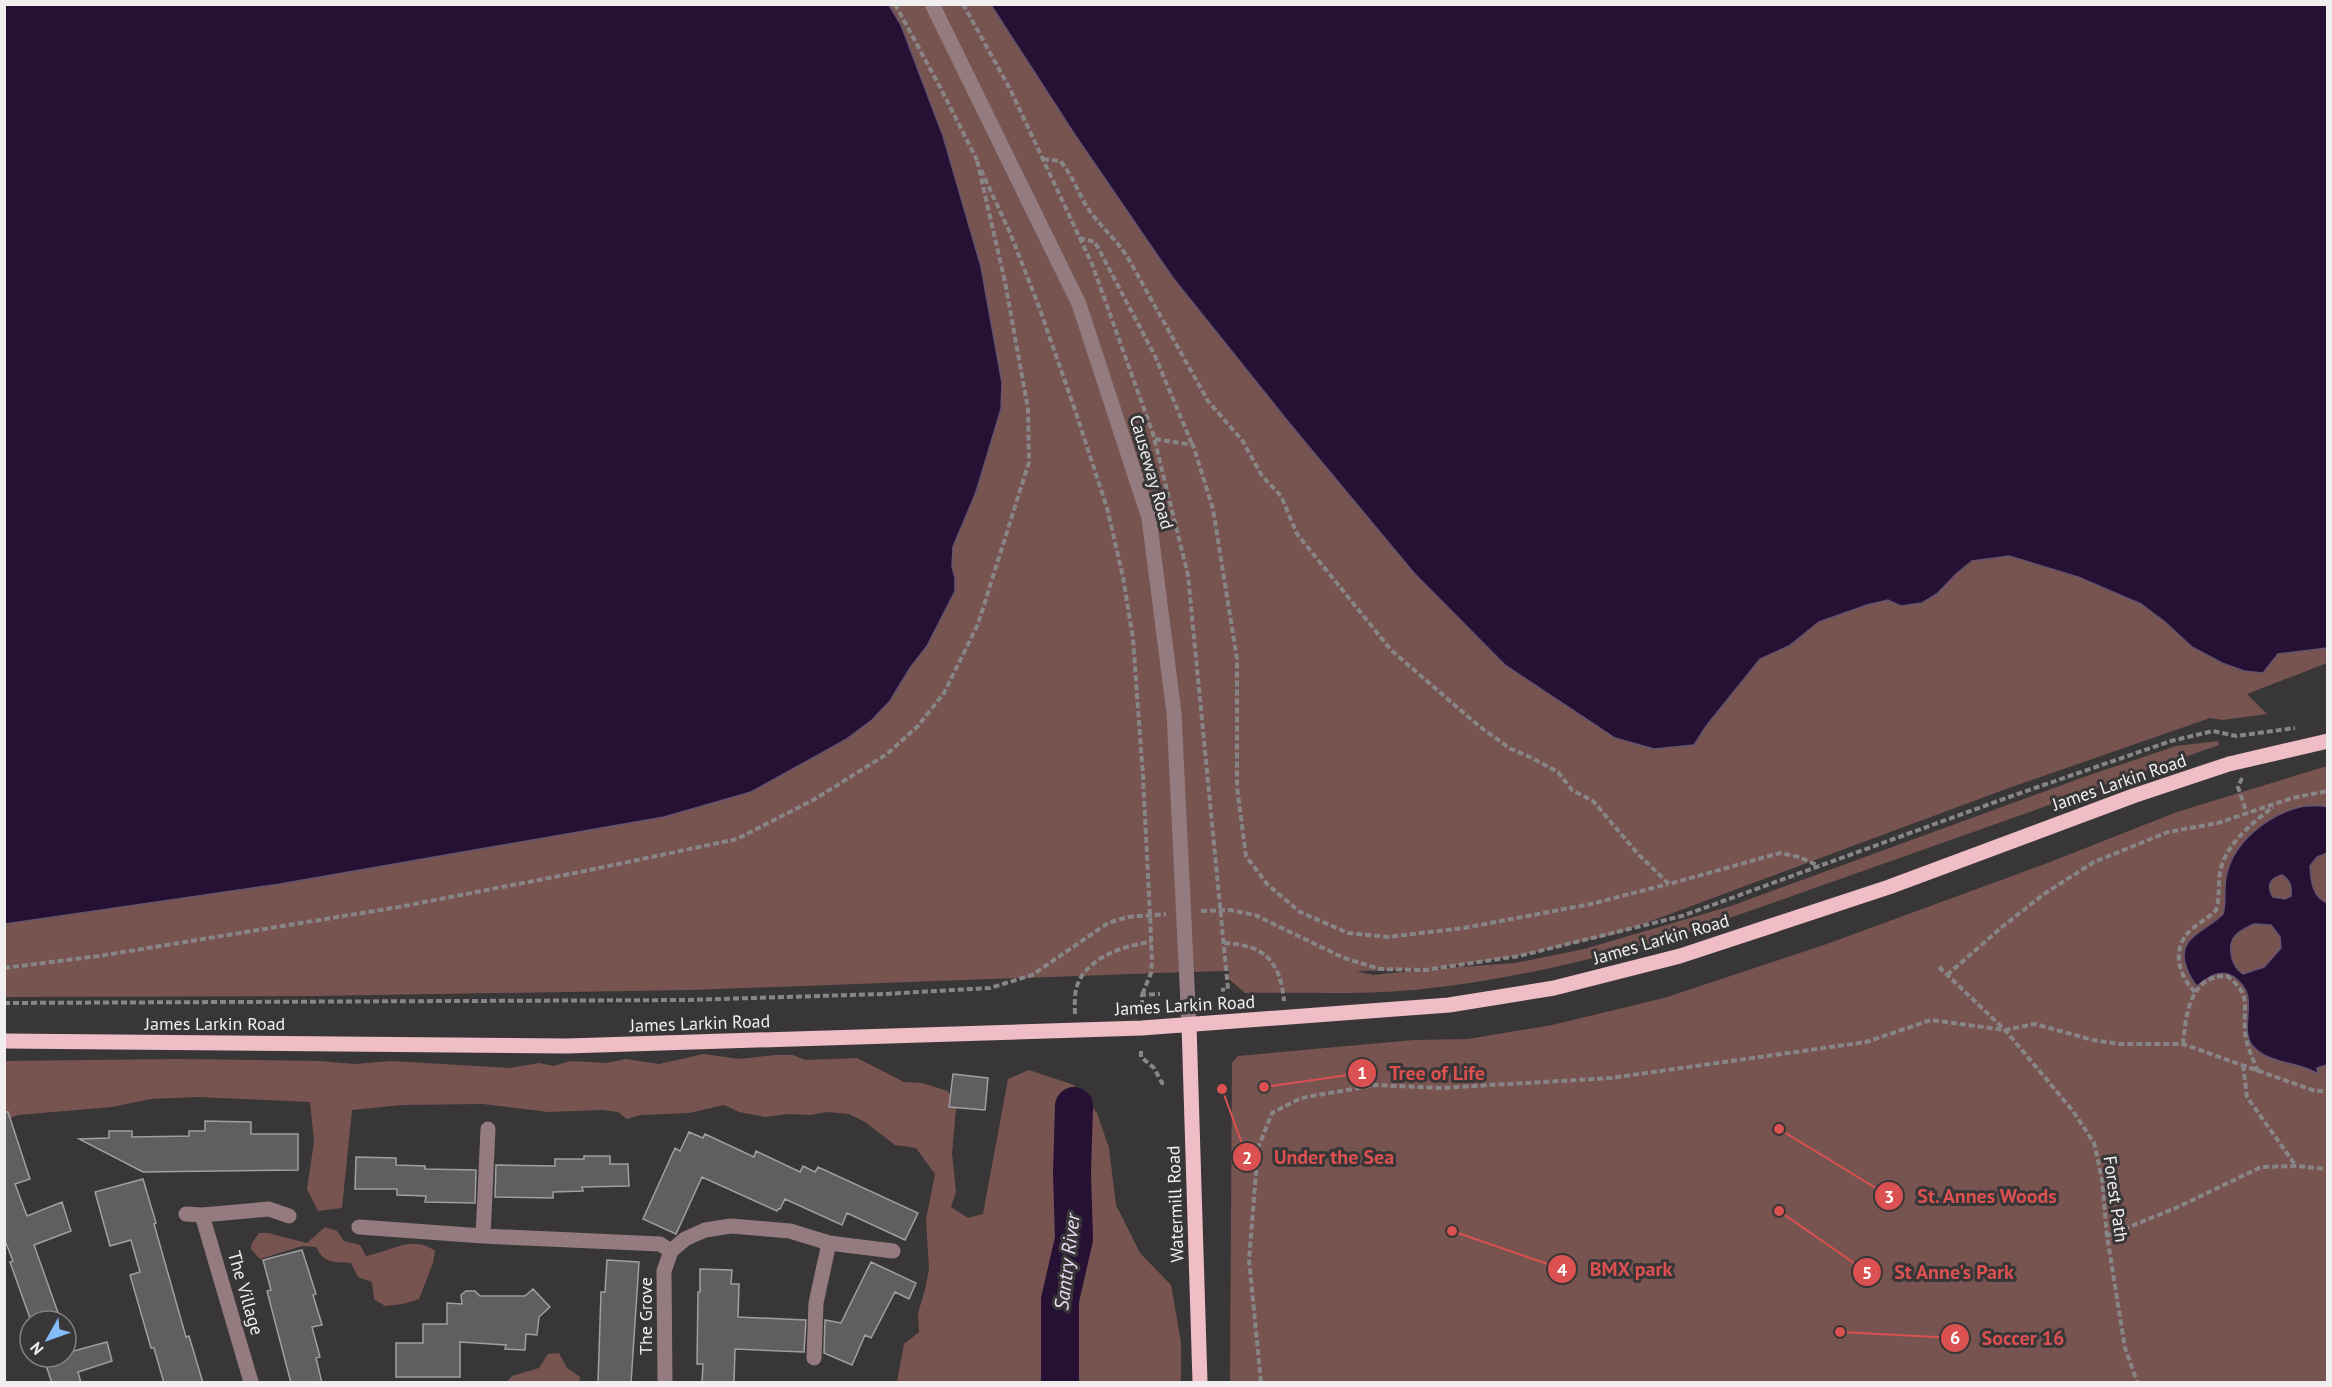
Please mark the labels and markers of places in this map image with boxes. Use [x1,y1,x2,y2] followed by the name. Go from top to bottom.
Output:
[1347,1054,1497,1092] callout: Tree of Life
[1232,1138,1406,1176] callout: Under the Sea
[1874,1177,2070,1215] callout: St. Annes Woods
[1547,1250,1685,1288] callout: BMX park
[1852,1253,2026,1291] callout: St Anne's Park
[1940,1319,2077,1357] callout: Soccer 16

